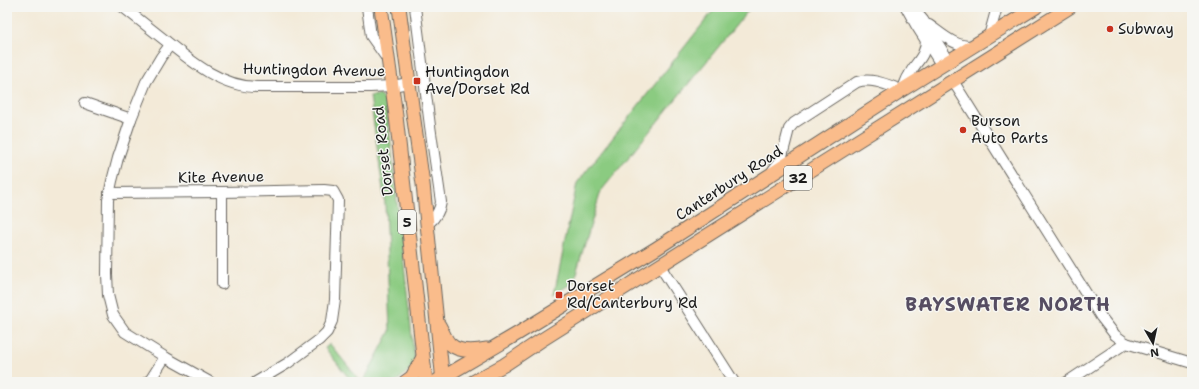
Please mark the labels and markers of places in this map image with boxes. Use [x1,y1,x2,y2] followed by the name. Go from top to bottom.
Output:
[1118,19,1174,39] place label: Subway
[1105,24,1115,34] marker: Subway
[425,62,530,99] place label: Huntingdon Ave/Dorset Rd
[412,76,422,86] marker: Huntingdon Ave/Dorset Rd
[971,111,1048,148] place label: Burson Auto Parts
[958,125,968,135] marker: Burson Auto Parts
[567,276,698,313] place label: Dorset Rd/Canterbury Rd
[554,290,564,300] marker: Dorset Rd/Canterbury Rd

